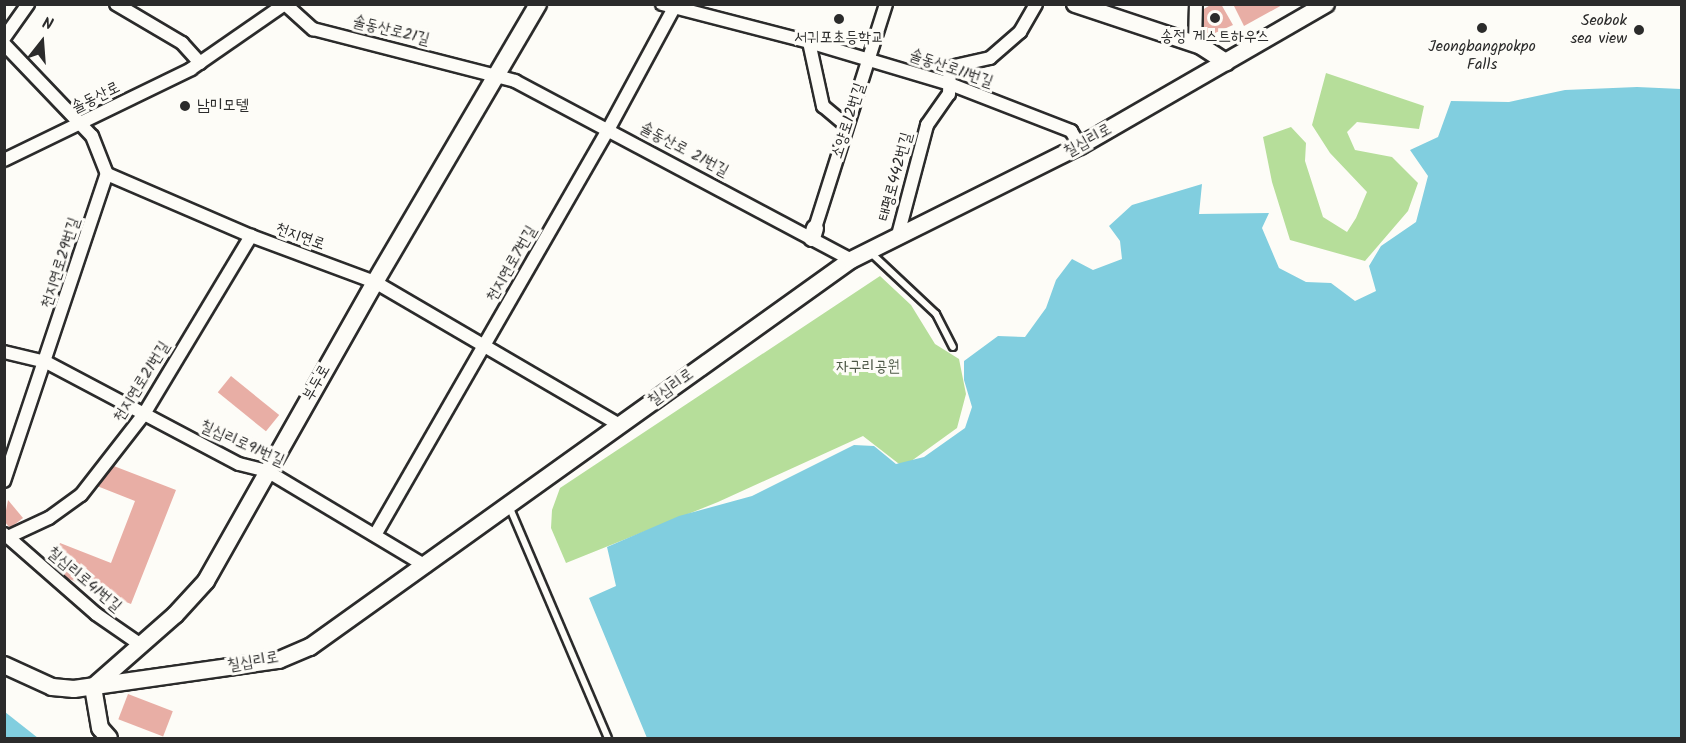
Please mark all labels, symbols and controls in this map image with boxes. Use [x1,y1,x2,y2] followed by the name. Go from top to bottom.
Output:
[39,11,56,38] text: N
[1208,11,1222,25] marker: 송정 게스트하우스
[1571,11,1627,49] place label: Seobok sea view
[12,12,72,72] north arrow
[350,12,432,50] street label: 솔동산로21길
[832,12,846,26] marker: 서귀포초등학교
[1475,21,1489,35] marker: Jeongbangpokpo Falls
[1632,23,1646,37] marker: Seobok sea view
[1160,27,1270,47] place label: 송정 게스트하우스
[794,28,884,48] place label: 서귀포초등학교
[1428,37,1536,75] place label: Jeongbangpokpo Falls
[907,46,995,92] street label: 솔동산로11번길
[69,78,123,118] street label: 솔동산로
[828,81,870,161] street label: 소양로12번길
[197,96,249,116] place label: 남미모텔
[178,99,192,113] marker: 남미모텔
[636,119,732,181] street label: 솔동산로 21번길
[1061,120,1115,162] street label: 칠십리로
[875,130,917,224] street label: 태평로442번길
[37,215,85,311] street label: 천지연로29번길
[273,219,327,255] street label: 천지연로
[483,223,541,305] street label: 천지연로7번길
[110,338,174,426] street label: 천지연로21번길
[836,357,900,377] park label: 자구리공원
[299,361,335,405] street label: 부두로
[645,365,697,411] street label: 칠십리로
[197,417,287,471] street label: 칠십리로91번길
[43,543,125,617] street label: 칠십리로41번길
[226,648,280,676] street label: 칠십리로

